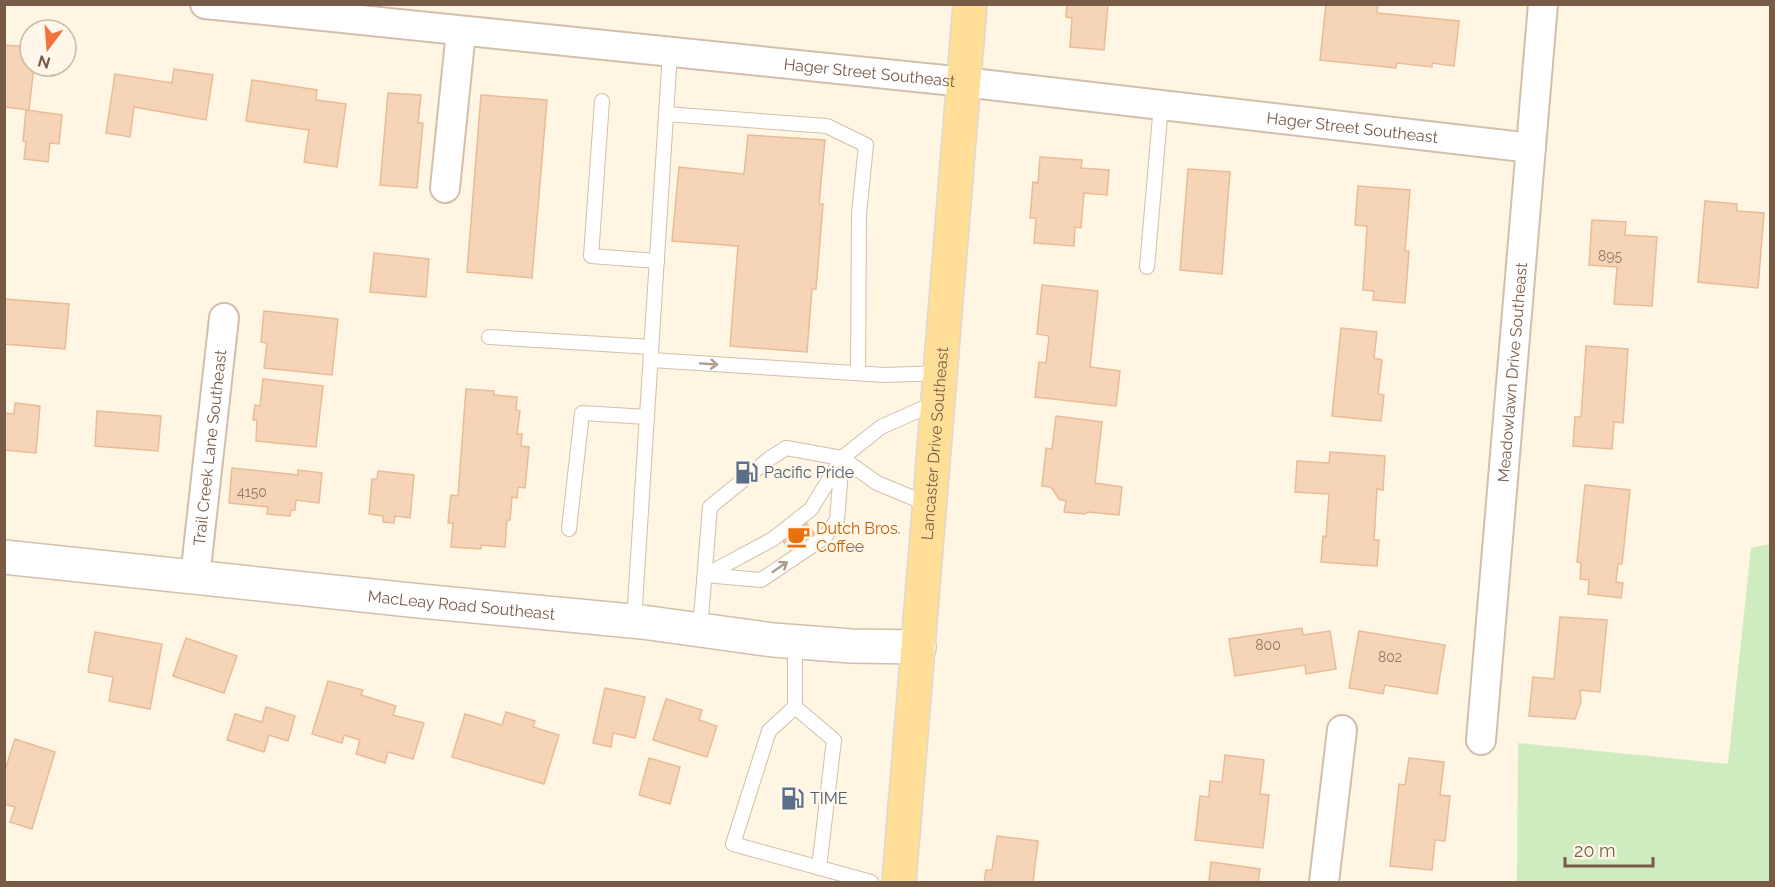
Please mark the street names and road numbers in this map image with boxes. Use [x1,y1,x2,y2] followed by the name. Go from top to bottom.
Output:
[783,54,957,91] street label: Hager Street Southeast
[1266,108,1440,147] street label: Hager Street Southeast
[1493,261,1531,483] street label: Meadowlawn Drive Southeast
[917,346,952,541] street label: Lancaster Drive Southeast
[189,348,230,547] street label: Trail Creek Lane Southeast
[367,586,557,623] street label: MacLeay Road Southeast

